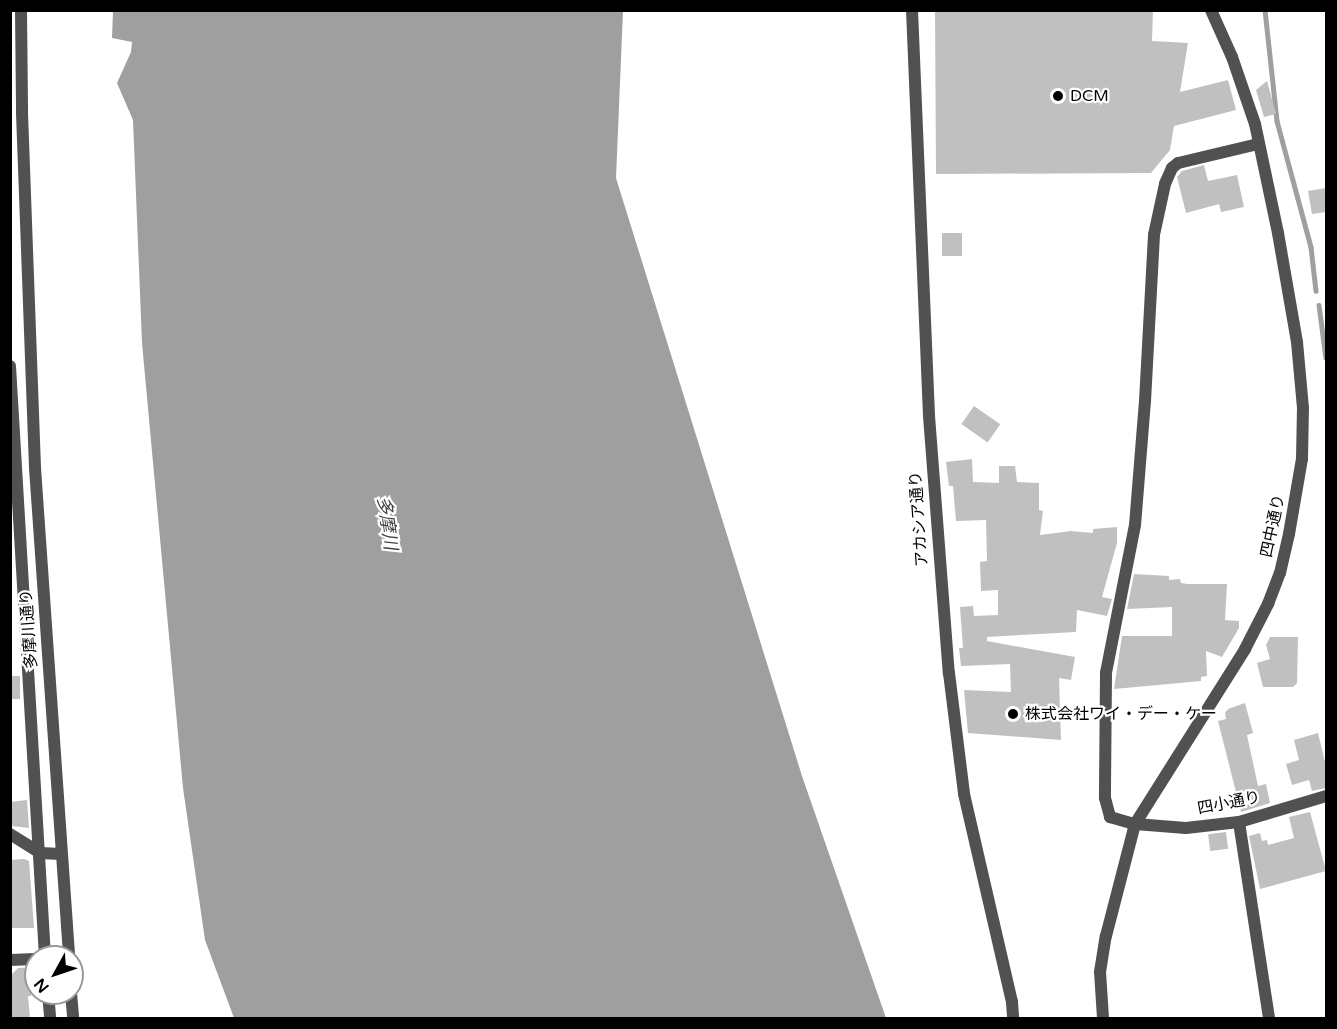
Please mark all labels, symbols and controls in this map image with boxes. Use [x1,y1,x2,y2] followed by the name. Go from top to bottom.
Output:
[1070,86,1109,106] place label: DCM
[1051,89,1065,103] marker: DCM
[906,470,932,568] street label: アカシア通り
[1257,493,1289,559] street label: 四中通り
[373,495,401,551] water label: 多摩川
[17,588,41,670] street label: 多摩川通り
[1025,704,1217,724] place label: 株式会社ワイ・デー・ケー
[1006,707,1020,721] marker: 株式会社ワイ・デー・ケー
[1196,787,1262,819] street label: 四小通り
[24,945,84,1005] north arrow
[30,974,54,997] text: N

